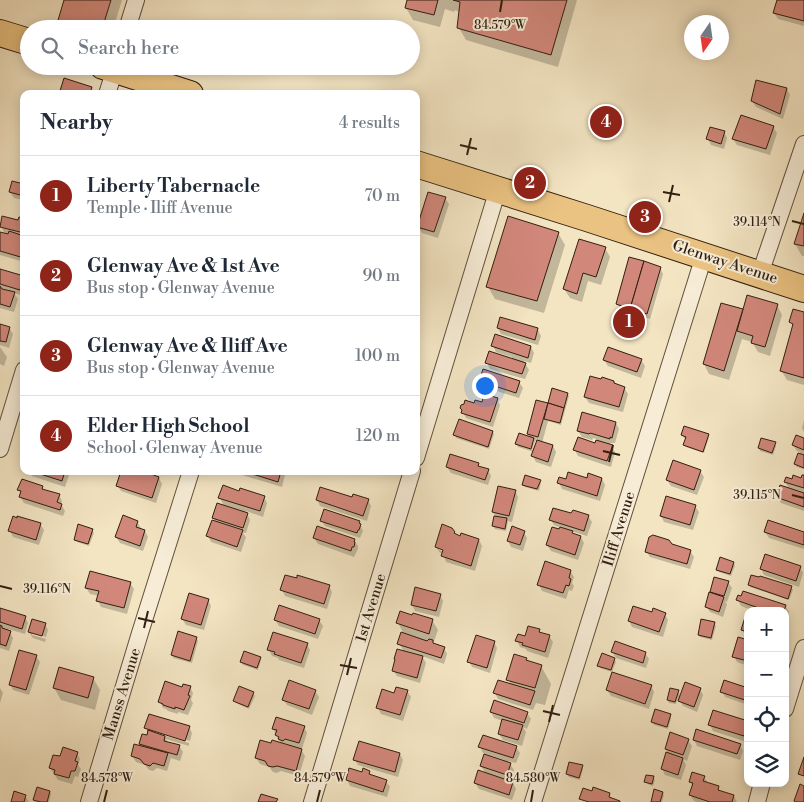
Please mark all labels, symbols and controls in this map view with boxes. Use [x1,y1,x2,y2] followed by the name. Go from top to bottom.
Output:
[684,15,729,60] north arrow
[474,18,527,33] text: 84.579°W
[20,20,420,75] search box
[38,34,66,62] icon: search
[78,36,179,60] text: Search here
[590,103,622,141] pin: 4
[40,110,113,136] text: Nearby
[339,113,400,133] text: 4 results
[514,164,546,202] pin: 2
[87,174,260,198] text: Liberty Tabernacle
[52,186,60,206] text: 1
[364,186,400,206] text: 70 m
[87,198,233,218] text: Temple · Iliff Avenue
[629,198,661,236] pin: 3
[733,215,781,230] text: 39.114°N
[670,236,780,288] street label: Glenway Avenue
[87,254,280,278] text: Glenway Ave & 1st Ave
[51,266,61,286] text: 2
[362,266,400,286] text: 90 m
[87,278,275,298] text: Bus stop · Glenway Avenue
[613,303,645,341] pin: 1
[87,334,288,358] text: Glenway Ave & Iliff Ave
[51,346,61,366] text: 3
[355,346,400,366] text: 100 m
[87,358,275,378] text: Bus stop · Glenway Avenue
[472,373,498,399] your location
[87,414,250,438] text: Elder High School
[51,426,61,446] text: 4
[356,426,400,446] text: 120 m
[87,438,263,458] text: School · Glenway Avenue
[733,488,781,503] text: 39.115°N
[599,489,639,569] street label: Iliff Avenue
[352,571,390,645] street label: 1st Avenue
[23,582,71,597] text: 39.116°N
[744,607,789,787] map controls
[744,607,789,652] button: +
[99,646,145,742] street label: Manss Avenue
[744,652,789,697] button: −
[744,697,789,742] button: locate
[744,742,789,787] button: layers
[81,771,134,786] text: 84.578°W
[294,771,347,786] text: 84.579°W
[506,771,561,786] text: 84.580°W

